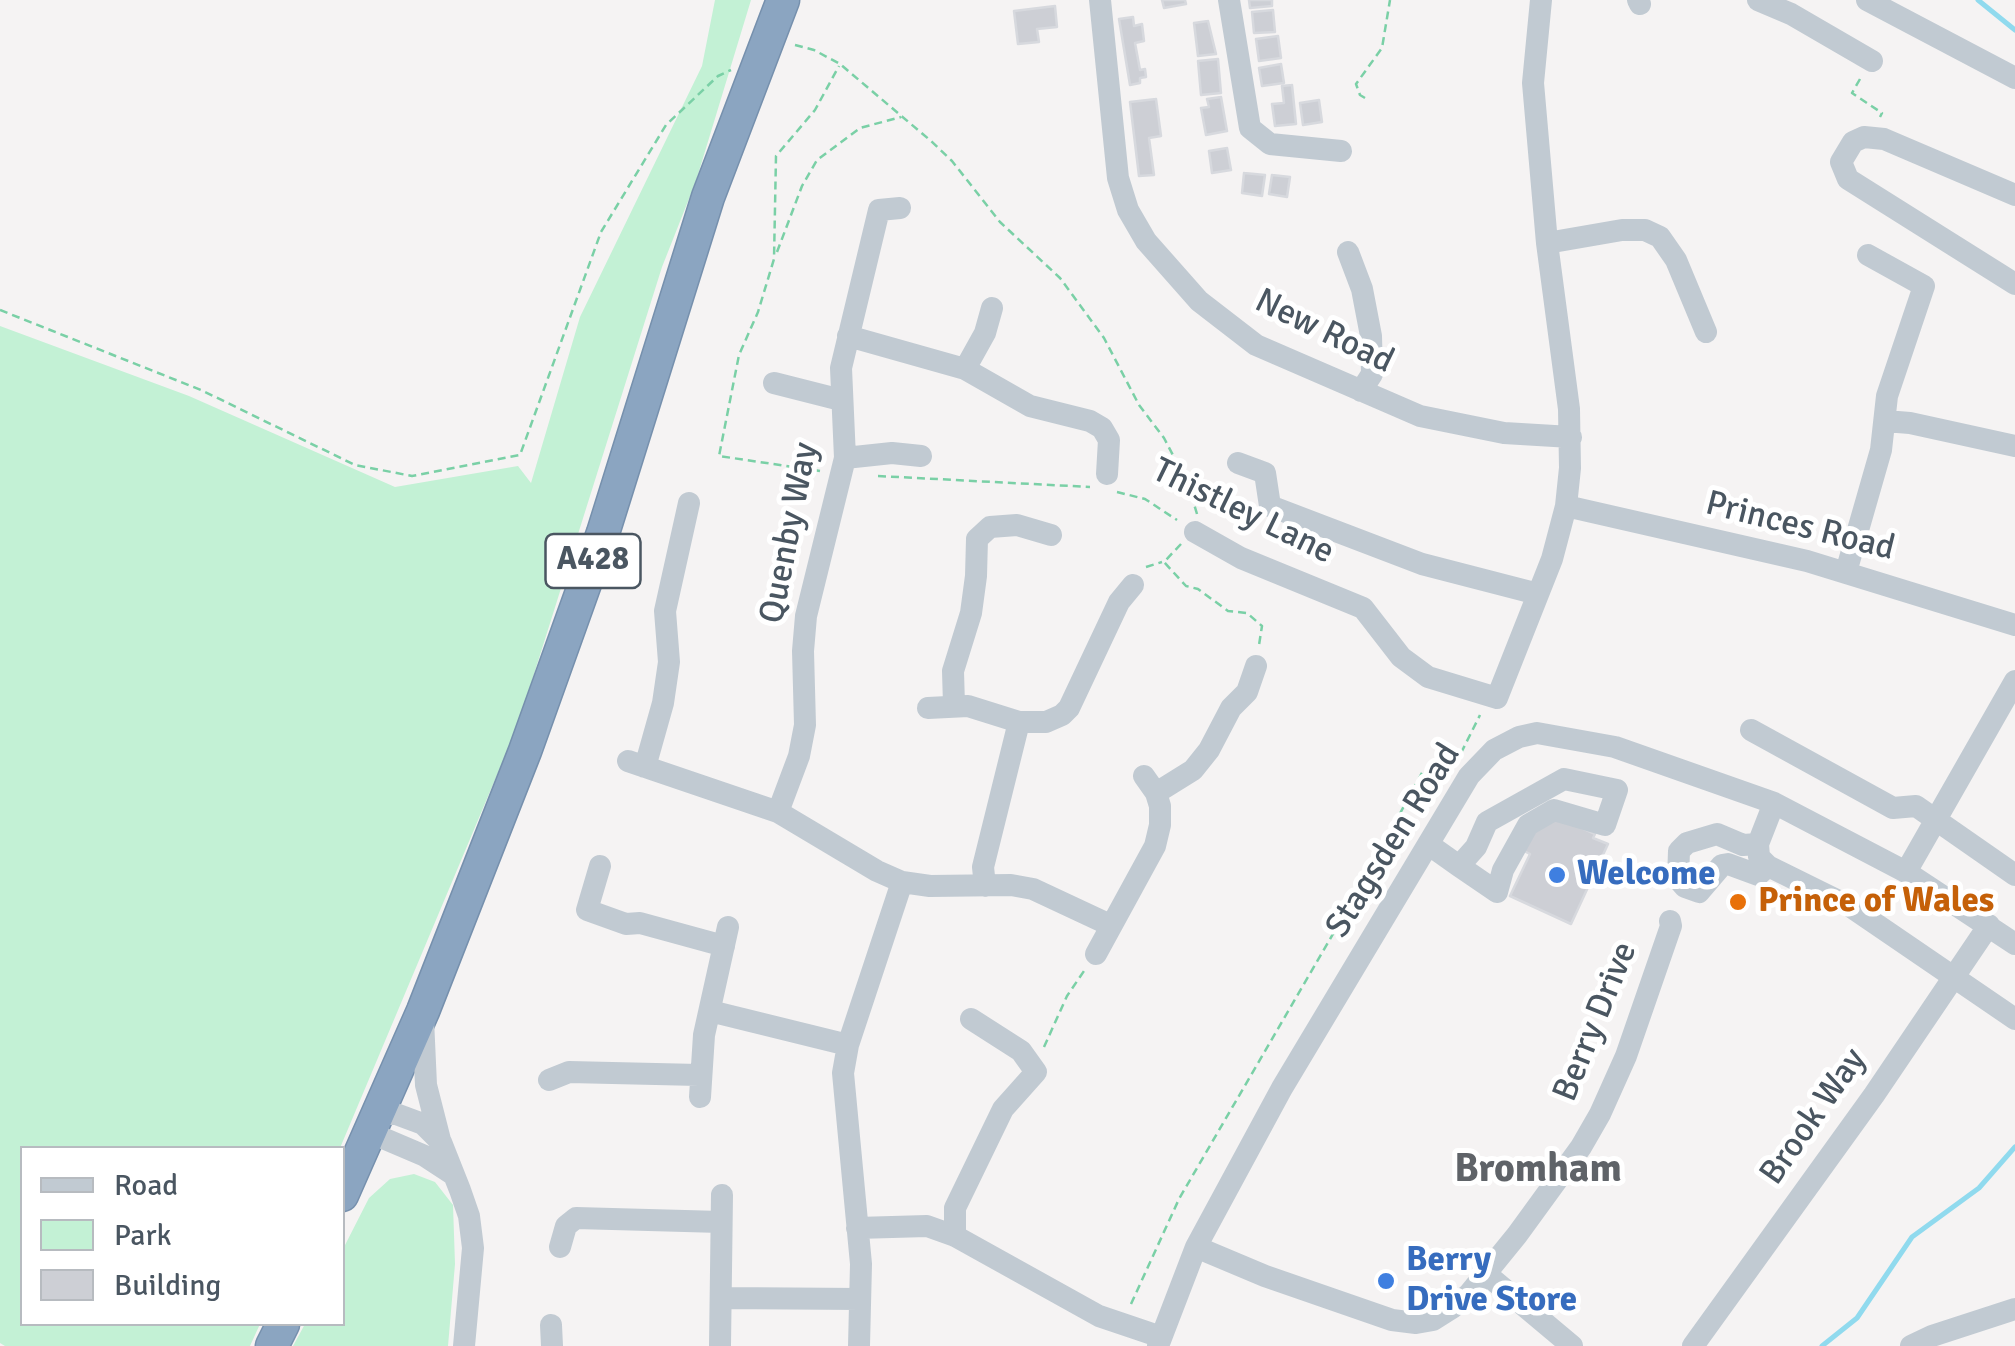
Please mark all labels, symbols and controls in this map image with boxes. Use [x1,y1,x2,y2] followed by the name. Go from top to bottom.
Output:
[1248,281,1400,383] street label: New Road
[752,439,828,627] street label: Quenby Way
[1145,450,1341,574] street label: Thistley Lane
[1701,483,1899,571] street label: Princes Road
[546,534,640,588] road number: A428
[1318,736,1470,946] street label: Stagsden Road
[1577,854,1716,896] place label: Welcome
[1546,864,1568,886] marker: Welcome
[1758,881,1994,923] place label: Prince of Wales
[1727,891,1749,913] marker: Prince of Wales
[1545,936,1647,1108] street label: Berry Drive
[1752,1041,1876,1193] street label: Brook Way
[20,1146,345,1326] legend
[1454,1146,1622,1194] district label: Bromham
[114,1167,178,1204] text: Road
[114,1217,172,1254] text: Park
[1406,1240,1577,1322] place label: Berry Drive Store
[114,1267,221,1304] text: Building
[1375,1270,1397,1292] marker: Berry Drive Store

